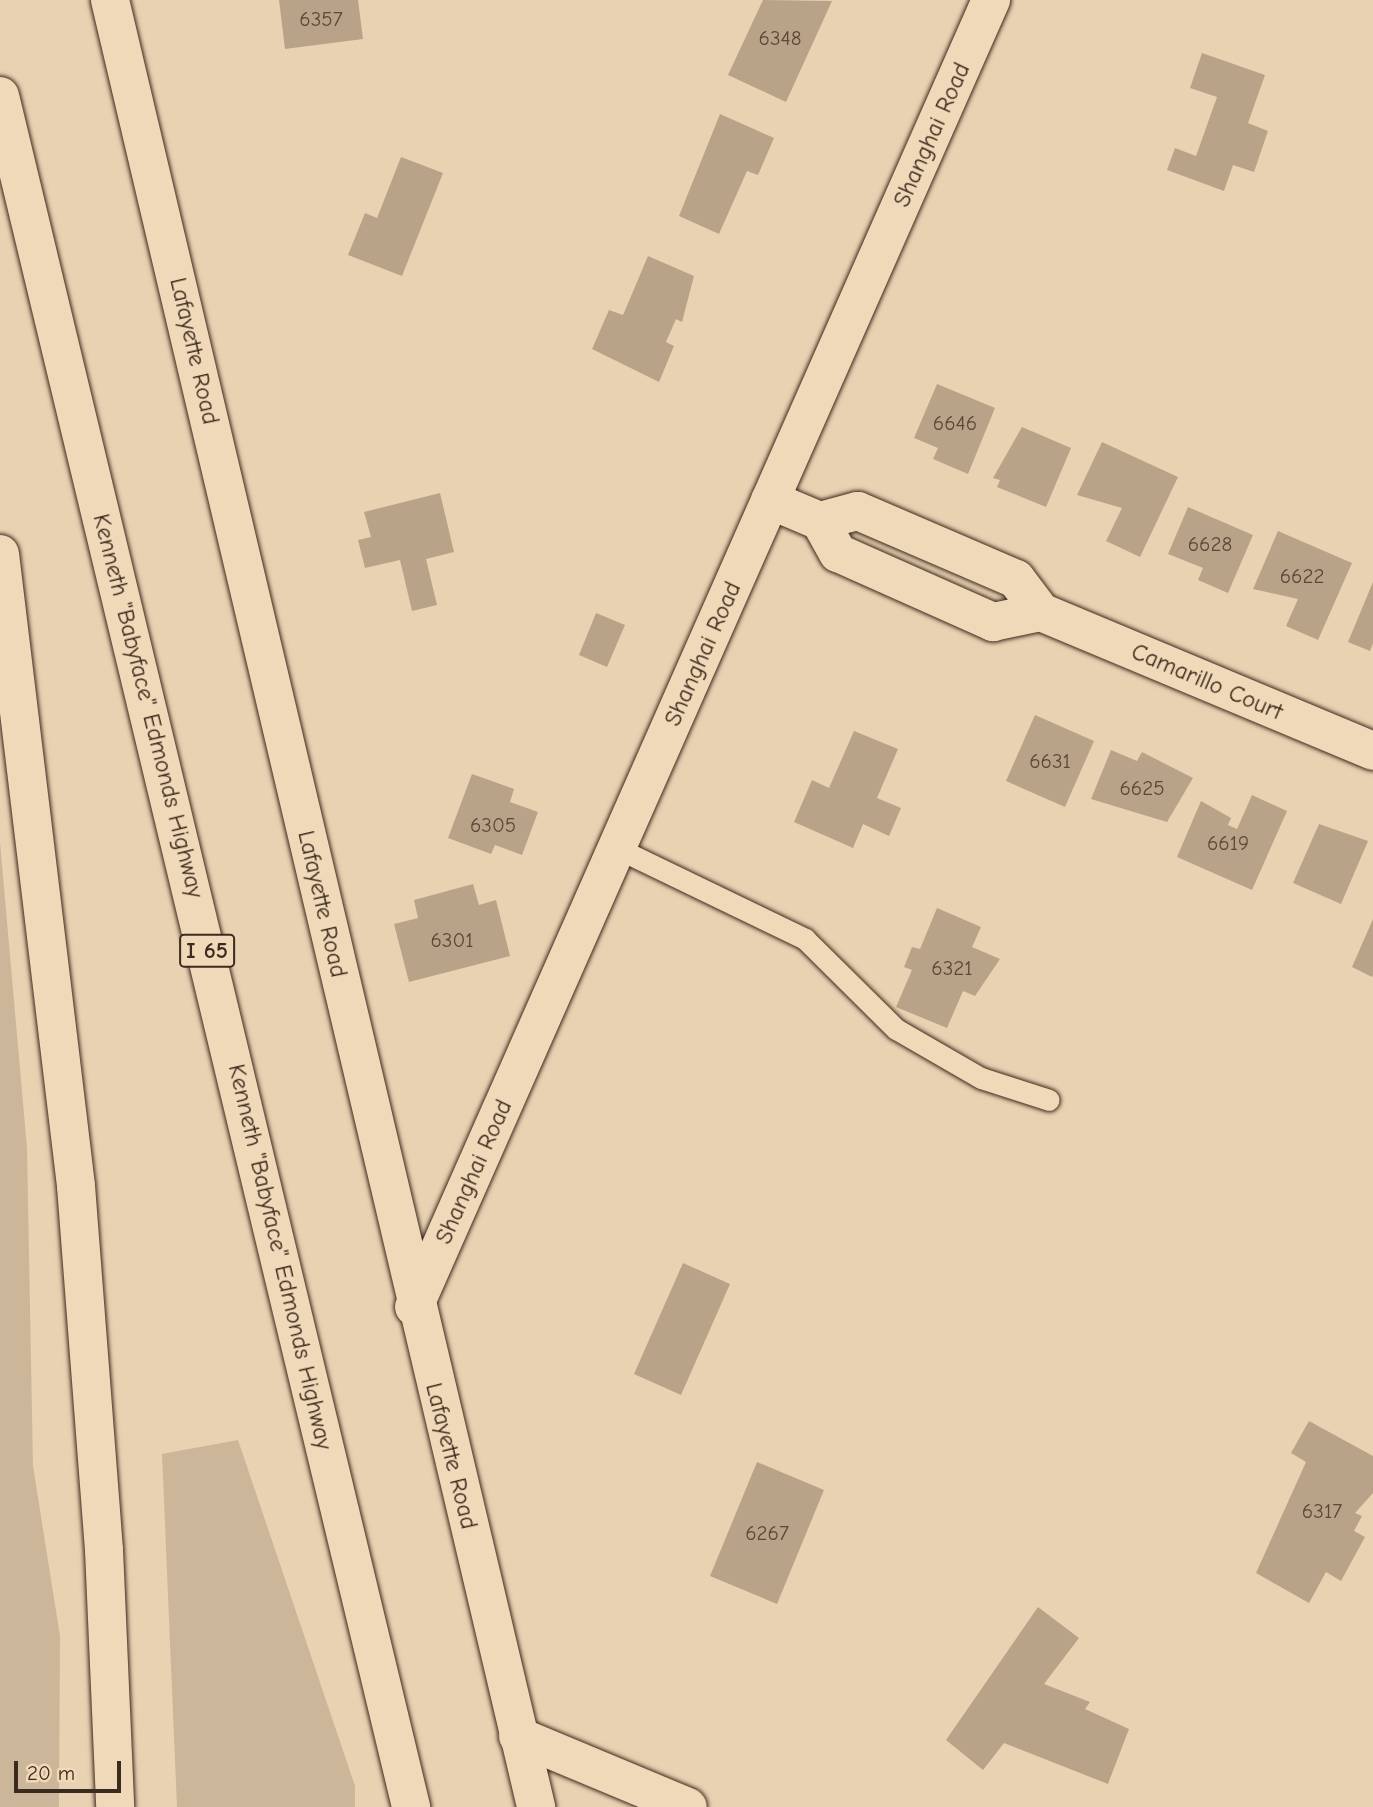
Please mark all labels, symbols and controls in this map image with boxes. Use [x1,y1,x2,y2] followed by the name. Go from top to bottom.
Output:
[299,6,343,32] house number: 6357
[759,25,801,51] house number: 6348
[887,58,977,212] street label: Shanghai Road
[163,275,225,427] street label: Lafayette Road
[933,410,977,436] house number: 6646
[86,511,210,901] street label: Kenneth "Babyface" Edmonds Highway
[1188,531,1232,557] house number: 6628
[1280,563,1324,589] house number: 6622
[658,577,748,731] street label: Shanghai Road
[1127,637,1287,727] street label: Camarillo Court
[1029,748,1071,774] house number: 6631
[1119,775,1165,801] house number: 6625
[470,812,516,838] house number: 6305
[291,828,353,980] street label: Lafayette Road
[1207,830,1249,856] house number: 6619
[430,927,474,953] house number: 6301
[179,932,235,970] road number: I 65
[931,955,973,981] house number: 6321
[222,1061,338,1453] street label: Kenneth "Babyface" Edmonds Highway
[429,1095,519,1249] street label: Shanghai Road
[419,1380,483,1532] street label: Lafayette Road
[1302,1498,1342,1524] house number: 6317
[745,1520,789,1546] house number: 6267
[18,1748,124,1792] scale bar
[27,1761,75,1785] text: 20 m

